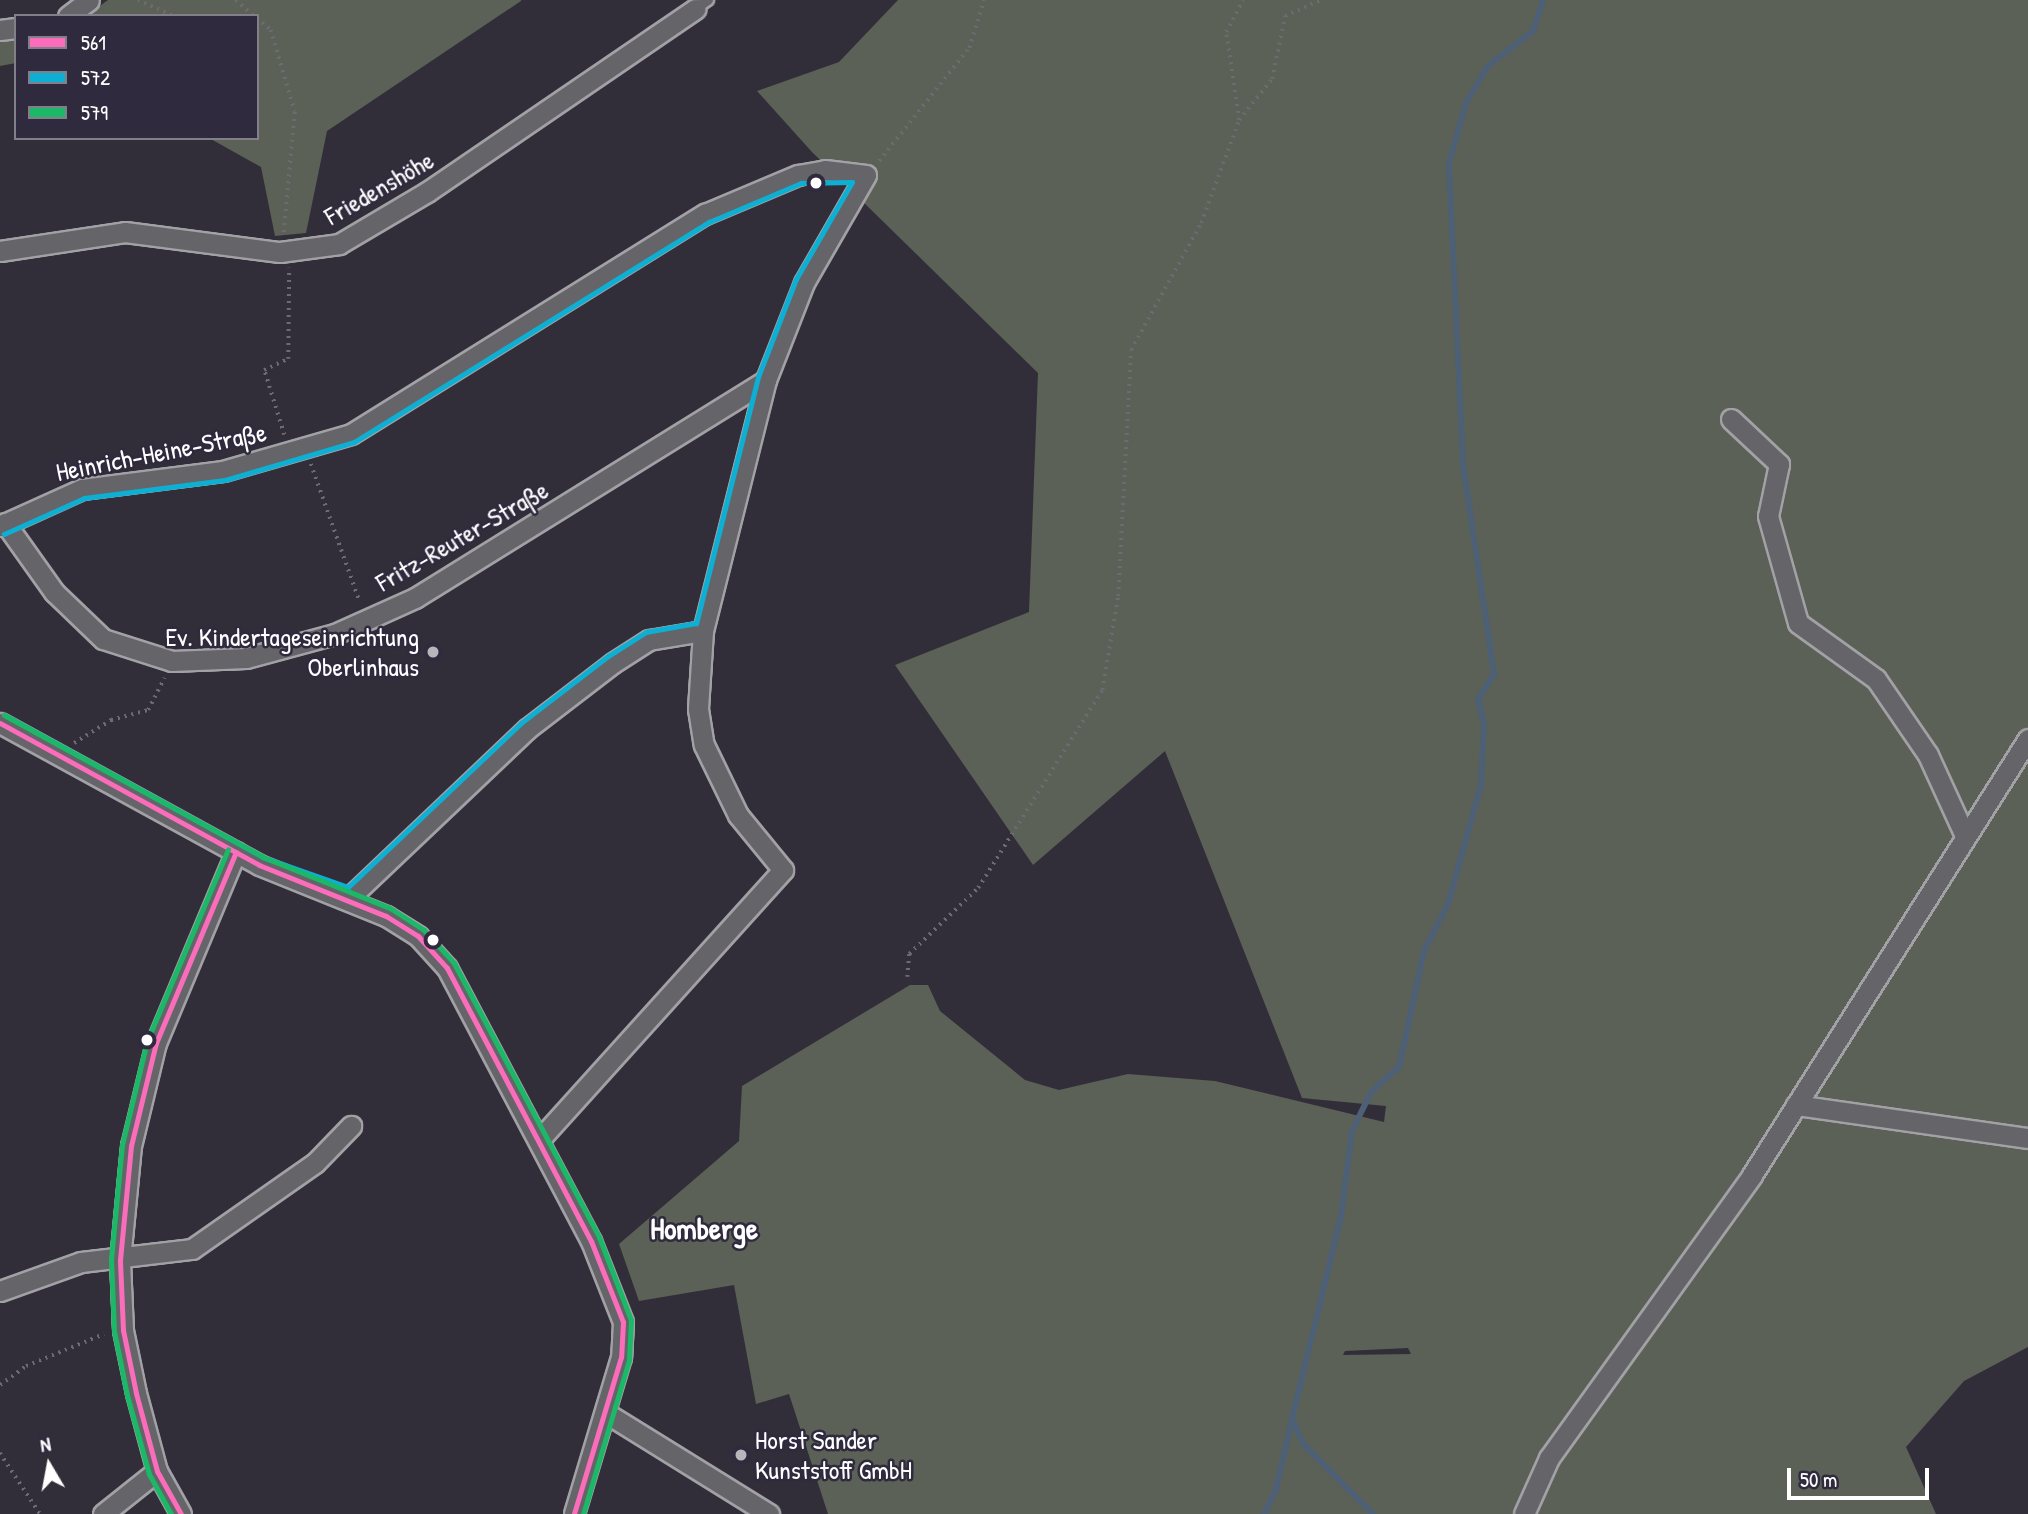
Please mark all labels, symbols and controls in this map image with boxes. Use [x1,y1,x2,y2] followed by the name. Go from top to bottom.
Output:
[14,14,259,140] legend
[81,28,106,57] text: 561
[81,63,110,92] text: 572
[81,98,108,127] text: 579
[319,144,439,232] street label: Friedenshöhe
[809,176,823,190] unlabelled marker
[53,416,269,488] street label: Heinrich-Heine-Straße
[370,474,554,598] street label: Fritz-Reuter-Straße
[165,621,419,682] place label: Ev. Kindertageseinrichtung Oberlinhaus
[425,644,441,660] marker: Ev. Kindertageseinrichtung Oberlinhaus
[426,933,440,947] unlabelled marker
[140,1033,154,1047] unlabelled marker
[650,1210,758,1246] district label: Homberge
[755,1424,912,1486] place label: Horst Sander Kunststoff GmbH
[14,1430,84,1500] north arrow
[38,1431,53,1458] text: N
[733,1447,749,1463] marker: Horst Sander Kunststoff GmbH
[1790,1454,1932,1498] scale bar
[1800,1465,1837,1494] text: 50 m

